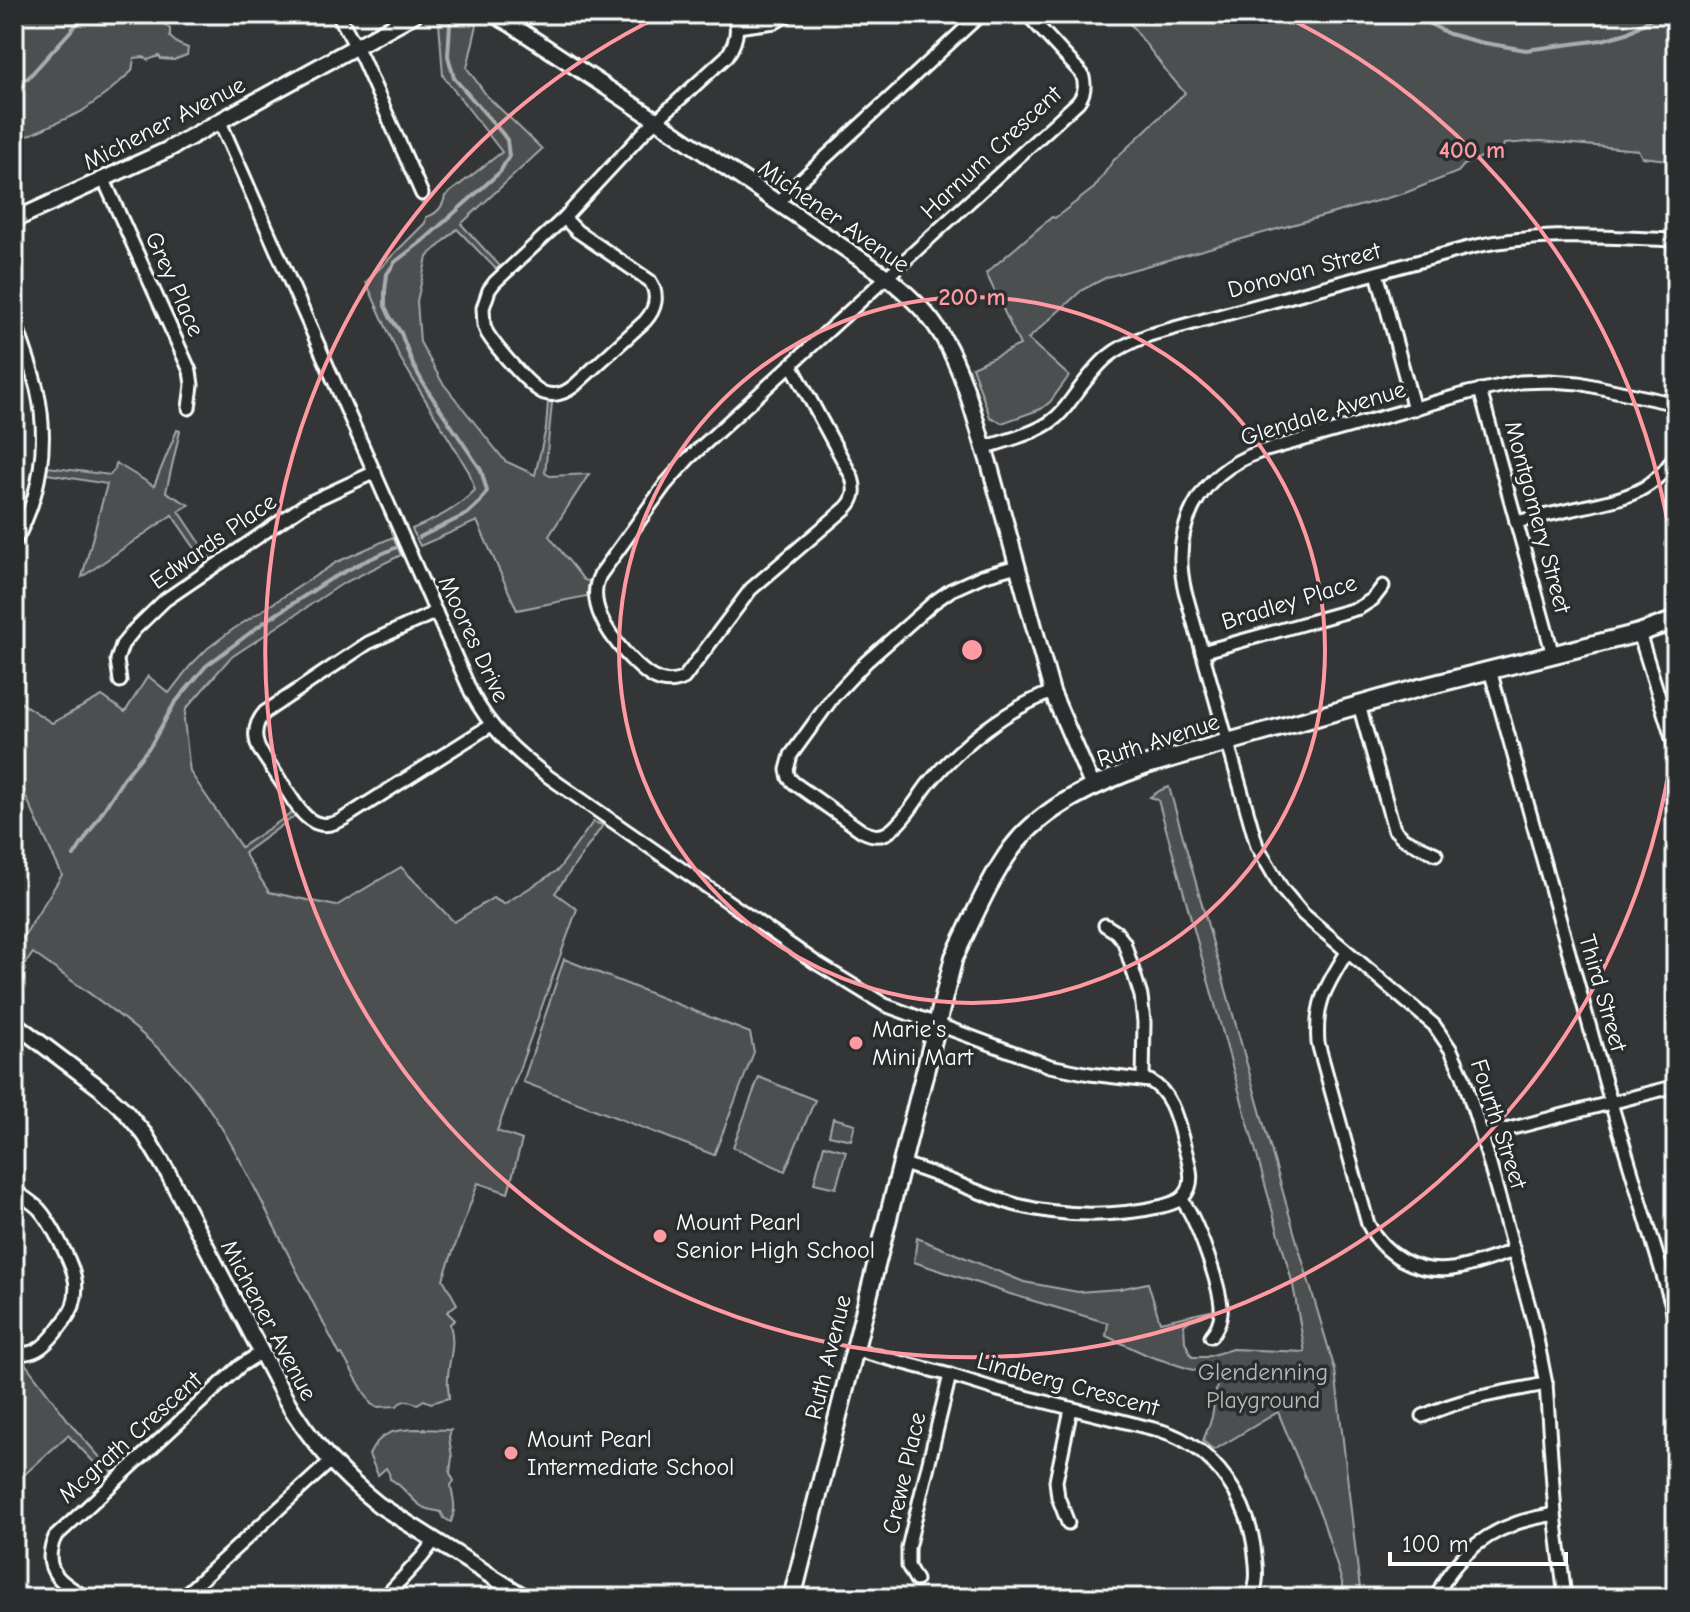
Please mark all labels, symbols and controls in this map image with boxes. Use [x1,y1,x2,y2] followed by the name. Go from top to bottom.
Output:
[78,70,250,176] street label: Michener Avenue
[915,79,1068,224] street label: Harnum Crescent
[1439,136,1505,164] text: 400 m
[753,154,915,278] street label: Michener Avenue
[139,227,211,341] street label: Grey Place
[1225,236,1384,304] street label: Donovan Street
[938,283,1006,311] text: 200 m
[1237,375,1409,451] street label: Glendale Avenue
[1499,418,1577,617] street label: Montgomery Street
[144,487,282,595] street label: Edwards Place
[1218,568,1360,636] street label: Bradley Place
[433,571,515,707] street label: Moores Drive
[958,636,986,664] centre of rings
[1093,707,1223,773] street label: Ruth Avenue
[1573,931,1633,1056] street label: Third Street
[872,1015,974,1071] place label: Marie's Mini Mart
[847,1034,865,1052] marker: Marie's Mini Mart
[1465,1056,1533,1194] street label: Fourth Street
[676,1208,875,1264] place label: Mount Pearl Senior High School
[651,1227,669,1245] marker: Mount Pearl Senior High School
[215,1235,323,1405] street label: Michener Avenue
[799,1292,857,1422] street label: Ruth Avenue
[974,1346,1163,1422] street label: Lindberg Crescent
[1198,1358,1328,1414] park label: Glendenning Playground
[53,1365,208,1509] street label: Mcgrath Crescent
[876,1409,932,1537] street label: Crewe Place
[527,1425,734,1481] place label: Mount Pearl Intermediate School
[502,1444,520,1462] marker: Mount Pearl Intermediate School
[1390,1516,1566,1566] scale bar
[1402,1530,1469,1558] text: 100 m

